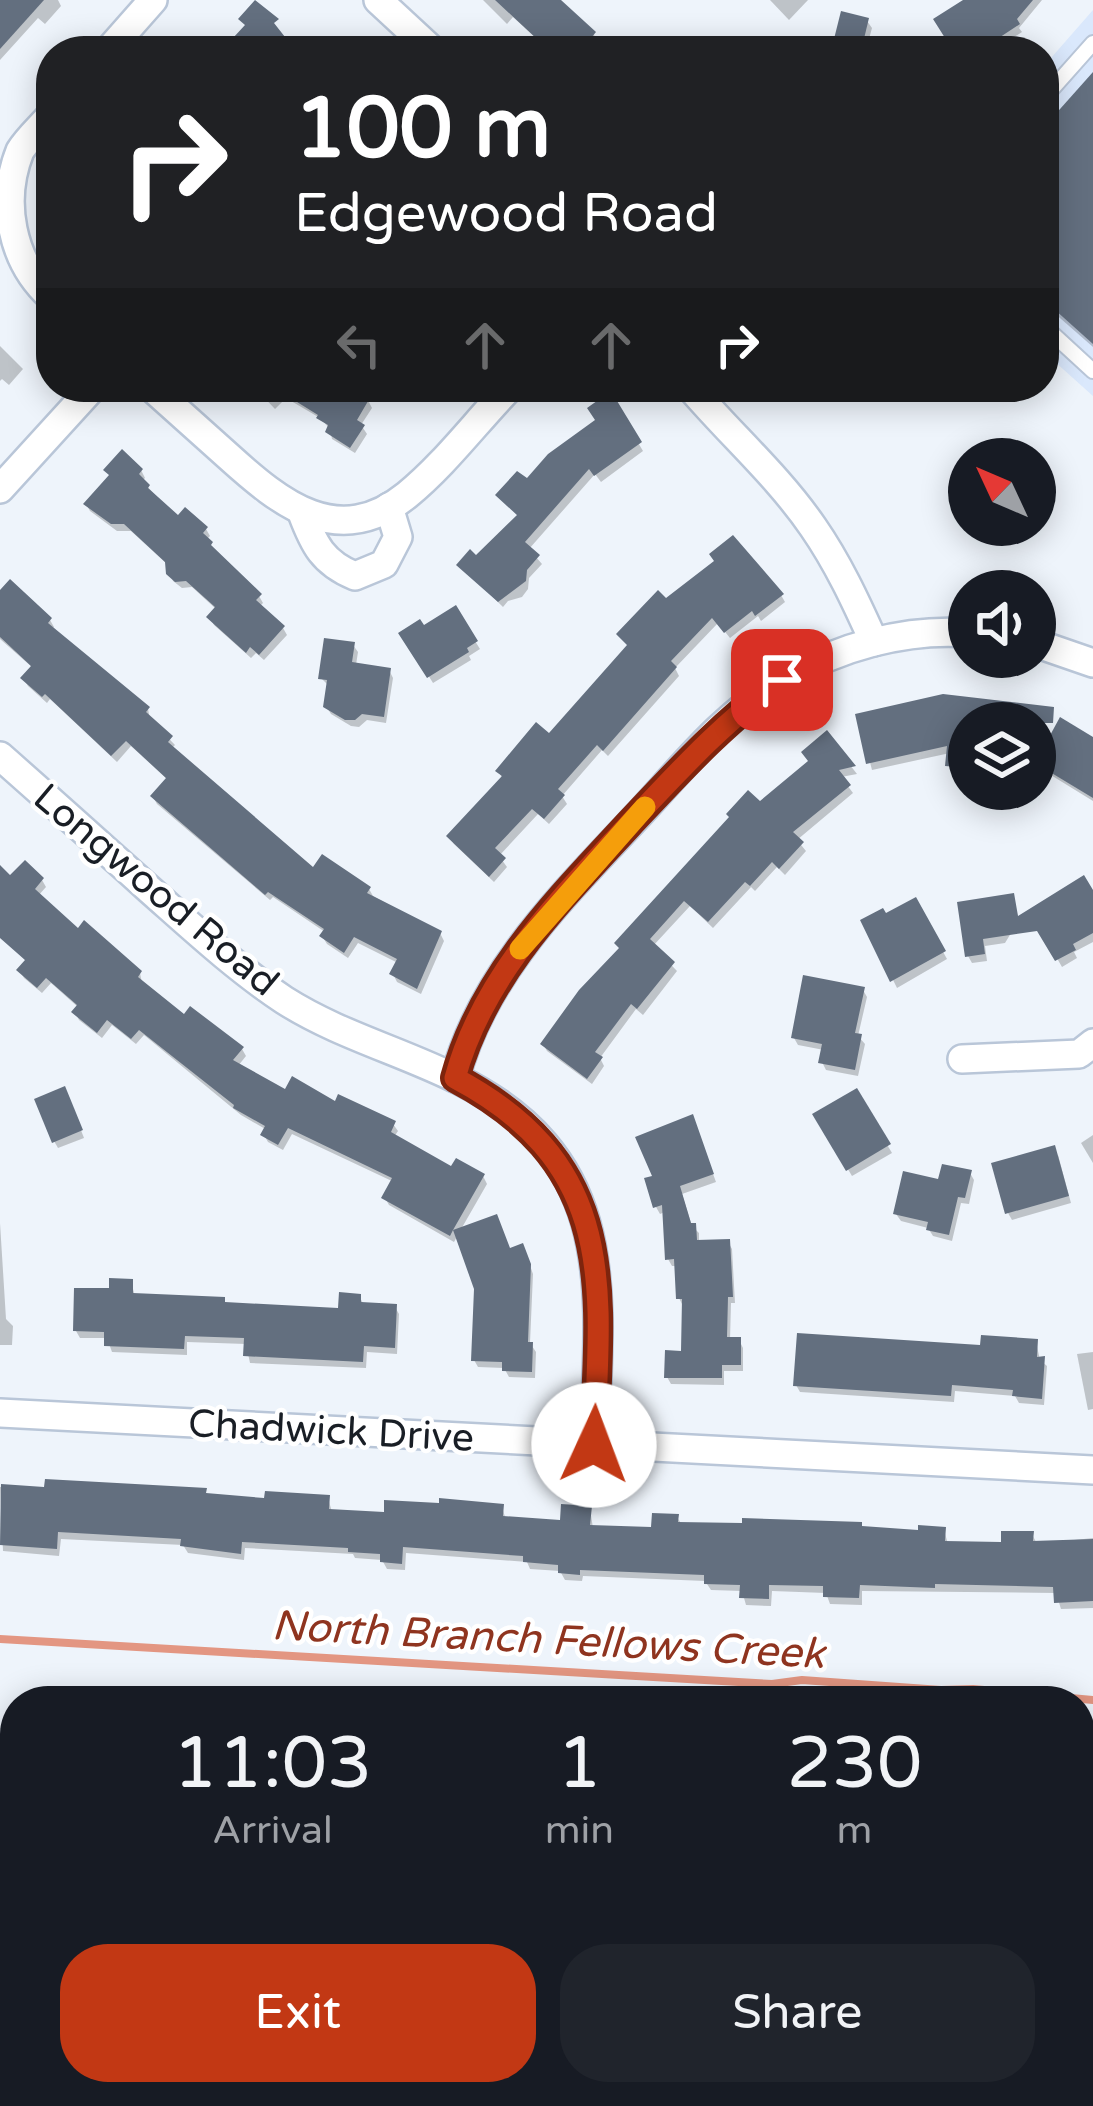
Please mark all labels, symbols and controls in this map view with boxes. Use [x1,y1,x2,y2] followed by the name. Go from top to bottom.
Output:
[294,79,551,180] text: 100 m
[96,84,252,240] icon: right
[294,181,718,246] text: Edgewood Road
[326,312,392,378] icon: left
[452,312,518,378] icon: ahead
[578,312,644,378] icon: ahead
[704,312,770,378] icon: right
[948,438,1056,546] north arrow
[948,438,1056,810] map controls
[948,570,1056,678] button: sound
[731,629,833,731] pin
[749,647,815,713] icon: arrive
[948,702,1056,810] button: layers
[24,774,288,1006] street label: Longwood Road
[531,1382,657,1508] position arrow
[187,1400,475,1462] street label: Chadwick Drive
[270,1600,829,1680] water label: North Branch Fellows Creek
[173,1721,372,1808] text: 11:03
[557,1721,602,1808] text: 1
[787,1721,922,1808] text: 230
[212,1807,333,1854] text: Arrival
[545,1807,614,1854] text: min
[837,1807,872,1854] text: m
[60,1944,536,2082] button: Exit
[560,1944,1035,2082] button: Share

